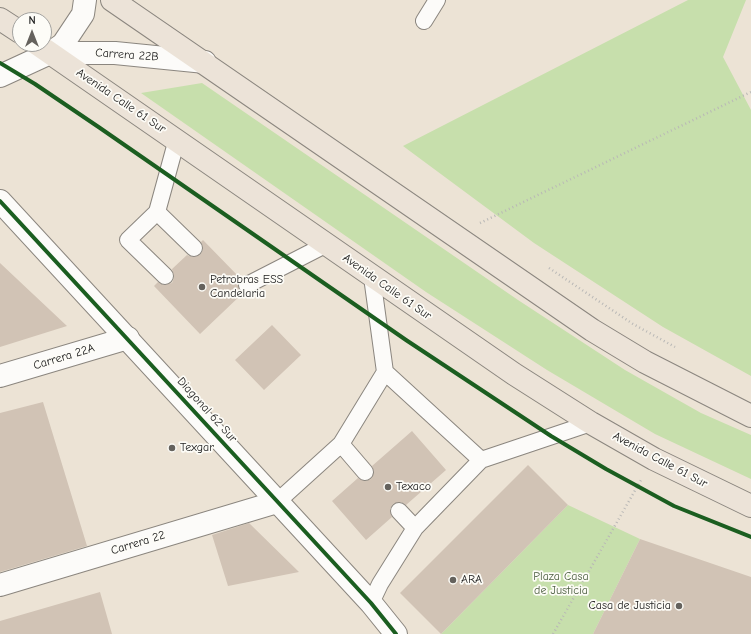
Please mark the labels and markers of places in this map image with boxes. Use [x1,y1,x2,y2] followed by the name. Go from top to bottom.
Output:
[210,273,283,301] place label: Petrobras ESS Candelaria
[197,282,207,292] marker: Petrobras ESS Candelaria
[180,441,214,455] place label: Texgar
[167,443,177,453] marker: Texgar
[396,480,431,494] place label: Texaco
[383,482,393,492] marker: Texaco
[461,573,482,587] place label: ARA
[448,575,458,585] marker: ARA
[588,599,671,613] place label: Casa de Justicia
[674,601,684,611] marker: Casa de Justicia

